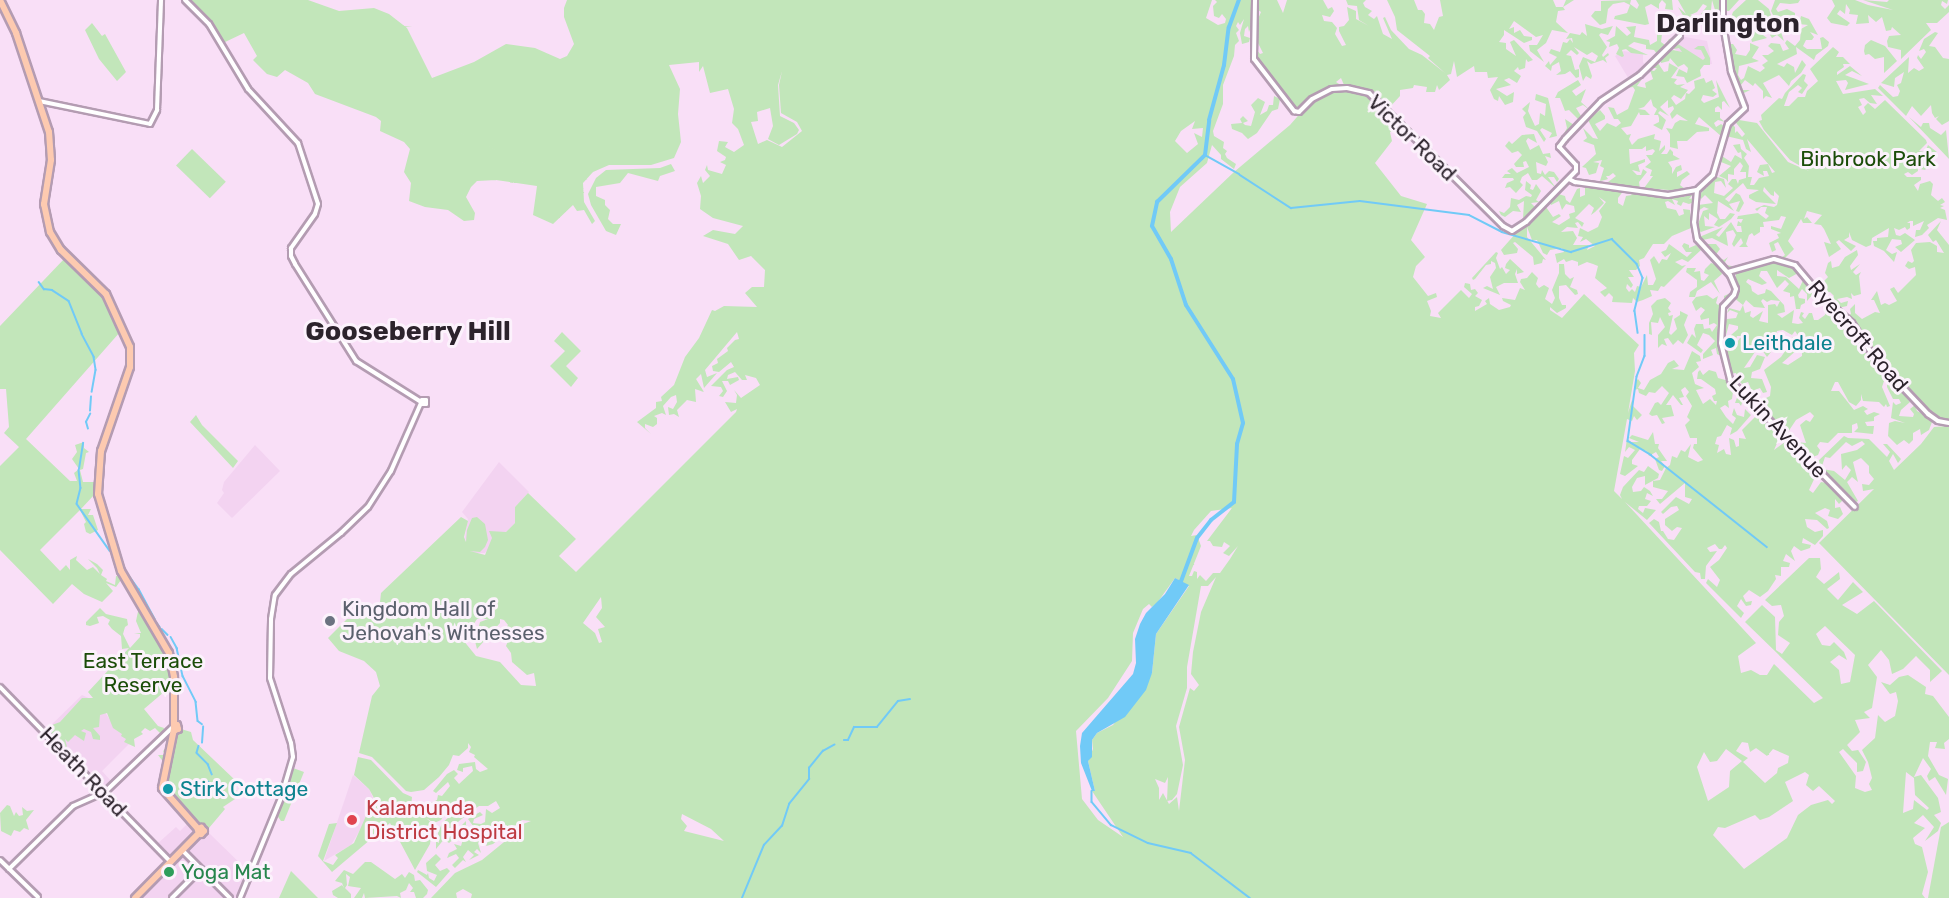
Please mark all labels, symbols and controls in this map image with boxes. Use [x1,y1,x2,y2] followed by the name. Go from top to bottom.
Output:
[1656,8,1800,40] district label: Darlington
[1362,90,1462,186] street label: Victor Road
[1800,146,1936,172] park label: Binbrook Park
[1803,275,1913,397] street label: Ryecroft Road
[305,316,511,348] district label: Gooseberry Hill
[1742,330,1832,356] place label: Leithdale
[1723,336,1737,350] marker: Leithdale
[1724,370,1832,484] street label: Lukin Avenue
[342,596,545,646] place label: Kingdom Hall of Jehovah's Witnesses
[323,614,337,628] marker: Kingdom Hall of Jehovah's Witnesses
[82,648,204,698] park label: East Terrace Reserve
[34,722,132,822] street label: Heath Road
[180,776,309,802] place label: Stirk Cottage
[161,782,175,796] marker: Stirk Cottage
[366,795,523,845] place label: Kalamunda District Hospital
[343,811,361,829] marker: Kalamunda District Hospital
[181,859,271,885] place label: Yoga Mat
[162,865,176,879] marker: Yoga Mat

